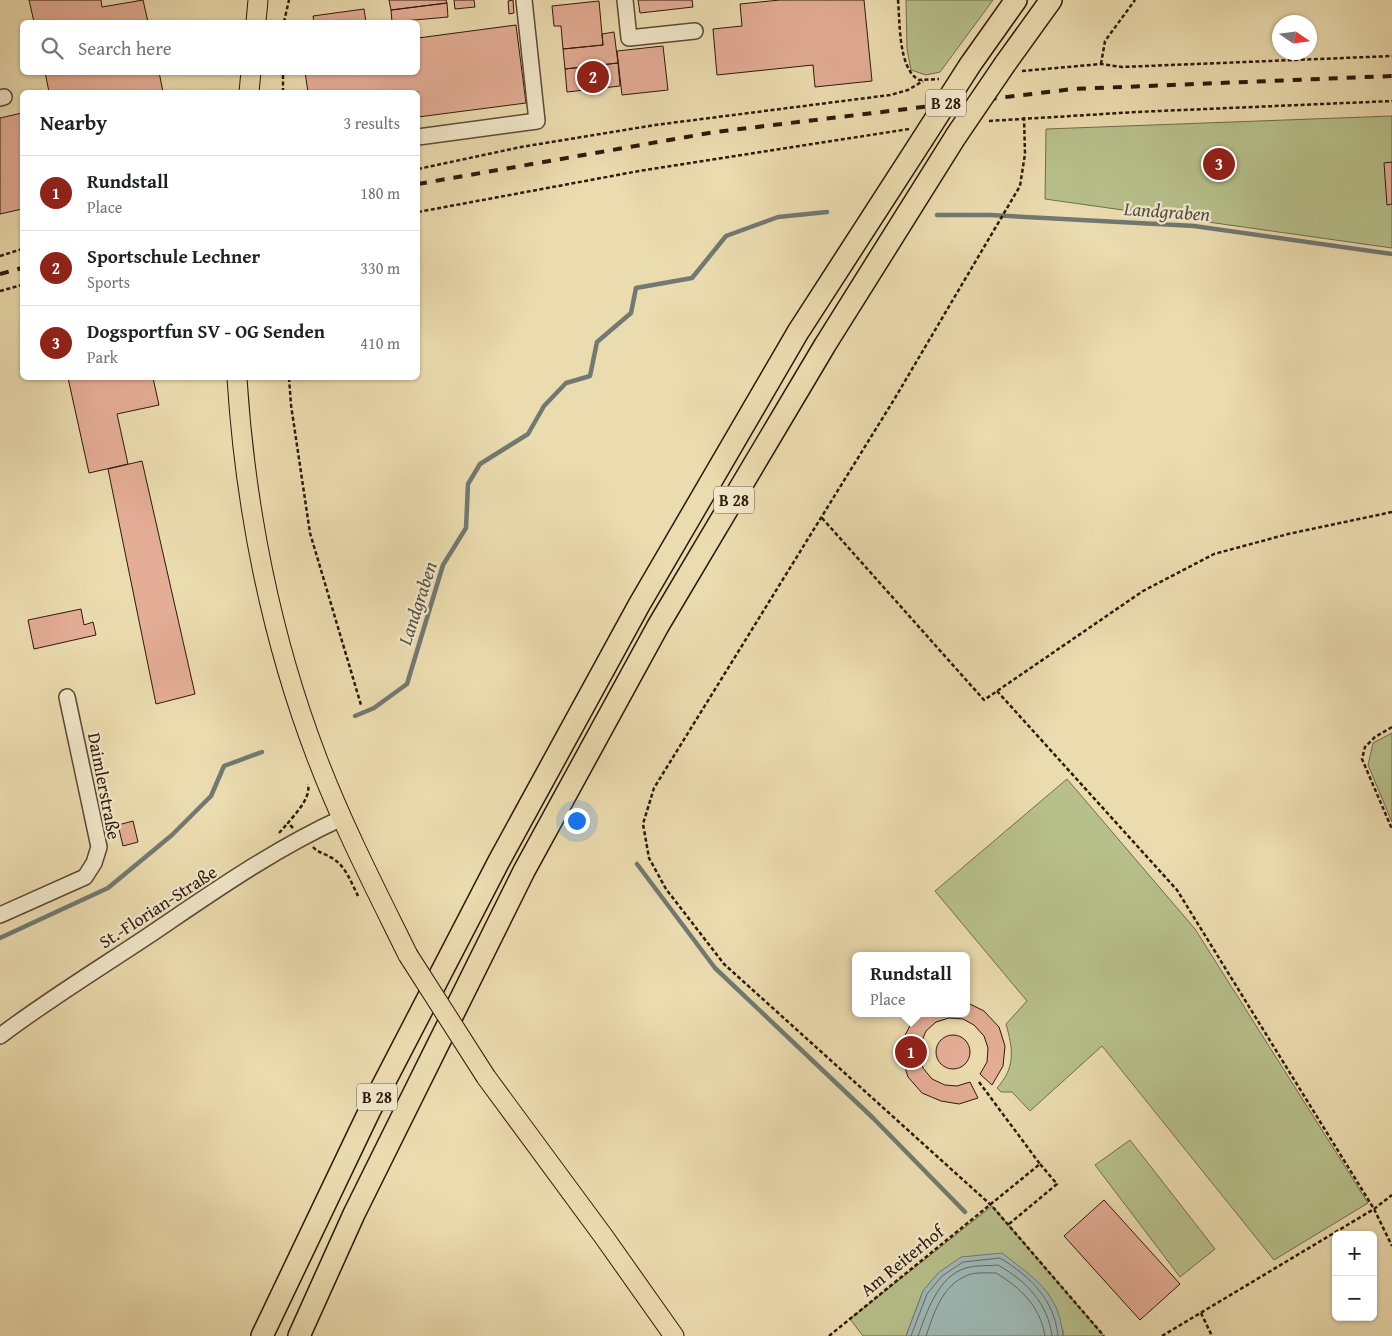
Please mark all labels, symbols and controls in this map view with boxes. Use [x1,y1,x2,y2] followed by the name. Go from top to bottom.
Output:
[1272,15,1317,60] north arrow
[20,20,420,75] search box
[38,34,66,62] icon: search
[78,34,172,62] text: Search here
[577,58,609,96] pin: 2
[926,90,966,116] road number: B 28
[40,107,107,138] text: Nearby
[343,111,400,135] text: 3 results
[1203,145,1235,183] pin: 3
[87,167,169,195] text: Rundstall
[52,181,60,205] text: 1
[360,181,400,205] text: 180 m
[1122,194,1211,228] water label: Landgraben
[87,195,122,219] text: Place
[87,242,260,270] text: Sportschule Lechner
[52,256,60,280] text: 2
[360,256,400,280] text: 330 m
[87,270,130,294] text: Sports
[87,317,325,345] text: Dogsportfun SV - OG Senden
[52,331,60,355] text: 3
[360,331,400,355] text: 410 m
[87,345,118,369] text: Park
[714,486,754,514] road number: B 28
[390,557,444,649] water label: Landgraben
[81,730,128,842] street label: Daimlerstraße
[564,808,590,834] your location
[93,858,222,955] street label: St.-Florian-Straße
[852,952,970,1017] popup
[870,959,952,987] text: Rundstall
[870,987,905,1011] text: Place
[895,1033,927,1071] pin: 1
[357,1084,397,1110] road number: B 28
[854,1217,951,1303] street label: Am Reiterhof
[1332,1231,1377,1321] map controls
[1332,1231,1377,1276] button: +
[1332,1276,1377,1321] button: −

